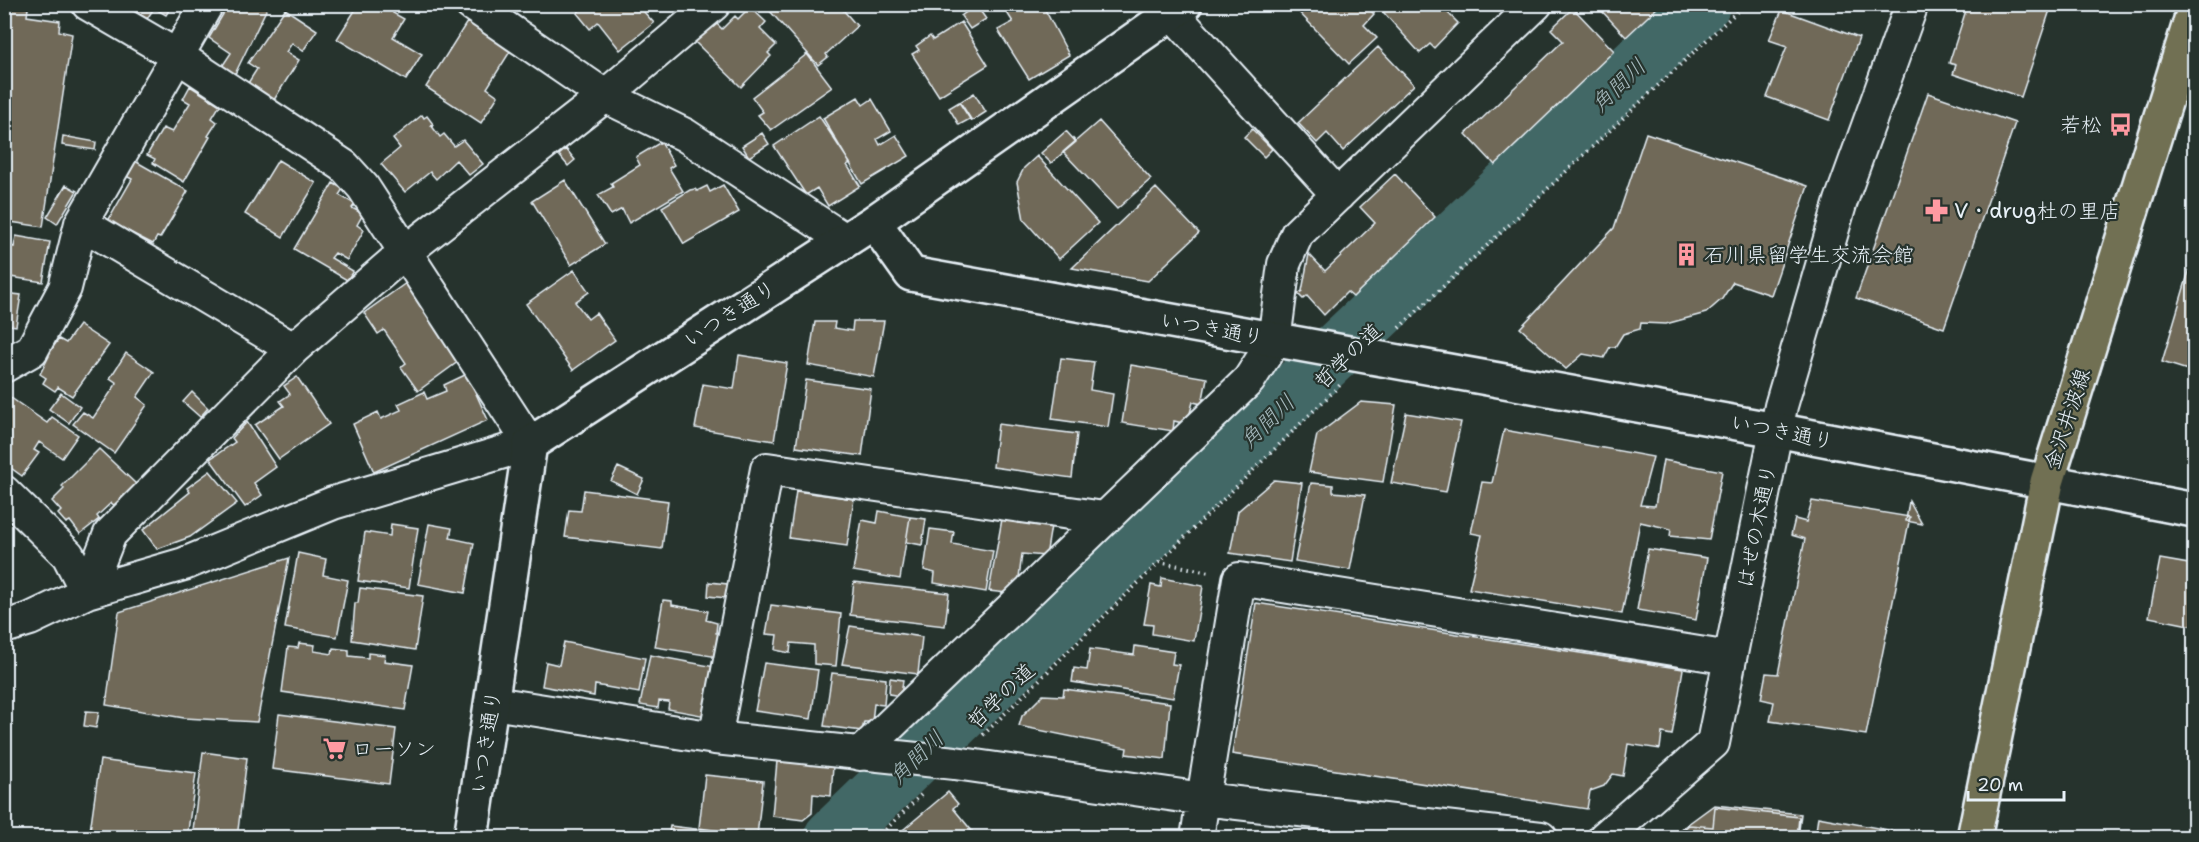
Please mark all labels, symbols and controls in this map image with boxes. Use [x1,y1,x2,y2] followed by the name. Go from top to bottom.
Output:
[1585,52,1652,119] water label: 角間川
[2060,111,2102,139] place label: 若松
[2107,112,2133,138] bus stop icon: 若松
[1954,197,2121,225] place label: V・drug杜の里店
[1923,198,1949,224] pharmacy icon: V・drug杜の里店
[1704,241,1914,269] place label: 石川県留学生交流会館
[1673,242,1699,268] building icon: 石川県留学生交流会館
[678,274,782,354] street label: いつき通り
[1158,306,1266,352] street label: いつき通り
[1308,317,1388,395] street label: 哲学の道
[2037,365,2097,473] street label: 金沢井波線
[1234,388,1301,455] water label: 角間川
[1728,408,1836,456] street label: いつき通り
[1731,461,1783,591] street label: はぜの木通り
[961,657,1041,735] street label: 哲学の道
[464,688,508,796] street label: いつき通り
[883,724,950,791] water label: 角間川
[352,735,436,763] place label: ローソン
[321,736,347,762] supermarket icon: ローソン
[1968,764,2064,802] scale bar
[1977,773,2023,797] text: 20 m

